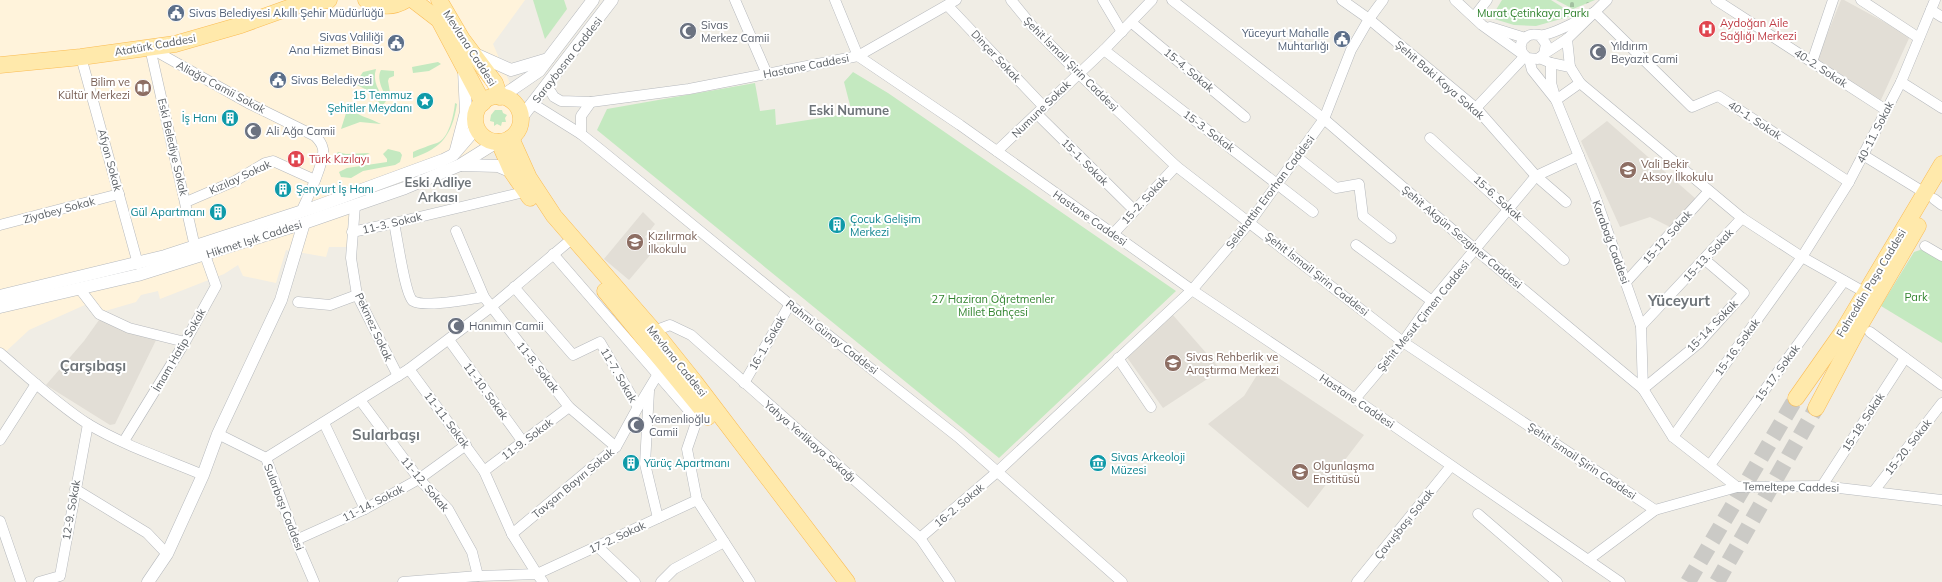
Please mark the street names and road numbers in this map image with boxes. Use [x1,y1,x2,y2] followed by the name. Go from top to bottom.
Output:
[440,7,500,89] street label: Mevlana Caddesi
[529,14,605,106] street label: Saraybosna Caddesi
[1021,14,1121,114] street label: Şehit İsmail Şirin Caddesi
[968,27,1024,85] street label: Dinçer Sokak
[113,31,197,59] street label: Atatürk Caddesi
[1393,37,1488,123] street label: Şehit Baki Kaya Sokak
[1161,45,1217,95] street label: 15-4. Sokak
[1792,46,1851,91] street label: 40-2. Sokak
[762,51,850,81] street label: Hastane Caddesi
[174,58,268,117] street label: Aliağa Camii Sokak
[1008,77,1074,141] street label: Numune Sokak
[155,97,191,198] street label: Eski Belediye Sokak
[1726,98,1785,143] street label: 40-1. Sokak
[1853,98,1897,165] street label: 40-11. Sokak
[1180,107,1238,155] street label: 15-3. Sokak
[95,127,125,193] street label: Afyon Sokak
[1223,132,1317,252] street label: Selahattin Erorhan Caddesi
[1059,136,1112,189] street label: 15-1. Sokak
[207,156,274,197] street label: Kızılay Sokak
[1471,172,1526,224] street label: 15-6. Sokak
[1118,173,1170,227] street label: 15-2. Sokak
[1399,183,1525,291] street label: Şehit Akgün Sezginer Caddesi
[1050,187,1130,249] street label: Hastane Caddesi
[22,194,97,226] street label: Ziyabey Sokak
[1589,198,1633,286] street label: Karabağ Caddesi
[1639,207,1695,267] street label: 15-12. Sokak
[361,209,424,237] street label: 11-3. Sokak
[204,217,304,261] street label: Hikmet Işık Caddesi
[1680,225,1736,284] street label: 15-13. Sokak
[1833,226,1909,340] street label: Fahreddin Paşa Caddesi
[1262,229,1372,319] street label: Şehit İsmail Şirin Caddesi
[1374,258,1472,374] street label: Şehit Mesut Çimen Caddesi
[352,291,396,364] street label: Pekmez Sokak
[783,297,881,377] street label: Rahmi Günay Caddesi
[1684,297,1741,355] street label: 15-14. Sokak
[150,306,209,394] street label: İmam Hatip Sokak
[746,313,788,373] street label: 16-1. Sokak
[1711,315,1763,378] street label: 15-16. Sokak
[644,323,710,399] street label: Mevlana Caddesi
[514,339,562,396] street label: 11-8. Sokak
[1751,341,1803,404] street label: 15-17. Sokak
[598,345,640,405] street label: 11-7. Sokak
[460,360,512,423] street label: 11-10. Sokak
[1317,371,1397,431] street label: Hastane Caddesi
[421,389,473,451] street label: 11-11. Sokak
[1839,390,1887,454] street label: 15-18. Sokak
[760,397,859,485] street label: Yahya Yerlikaya Sokağı
[498,415,556,463] street label: 11-9. Sokak
[1882,416,1934,478] street label: 15-20. Sokak
[1525,419,1639,503] street label: Şehit İsmail Şirin Caddesi
[529,445,617,521] street label: Tavşan Bayırı Sokak
[398,454,452,515] street label: 11-12. Sokak
[261,462,307,552] street label: Sularbaşı Caddesi
[59,478,83,541] street label: 12-9. Sokak
[1743,479,1839,495] street label: Temeltepe Caddesi
[931,480,987,530] street label: 16-2. Sokak
[340,481,407,525] street label: 11-14. Sokak
[1371,486,1437,562] street label: Çavuşbaşı Sokak
[586,518,648,556] street label: 17-2. Sokak

